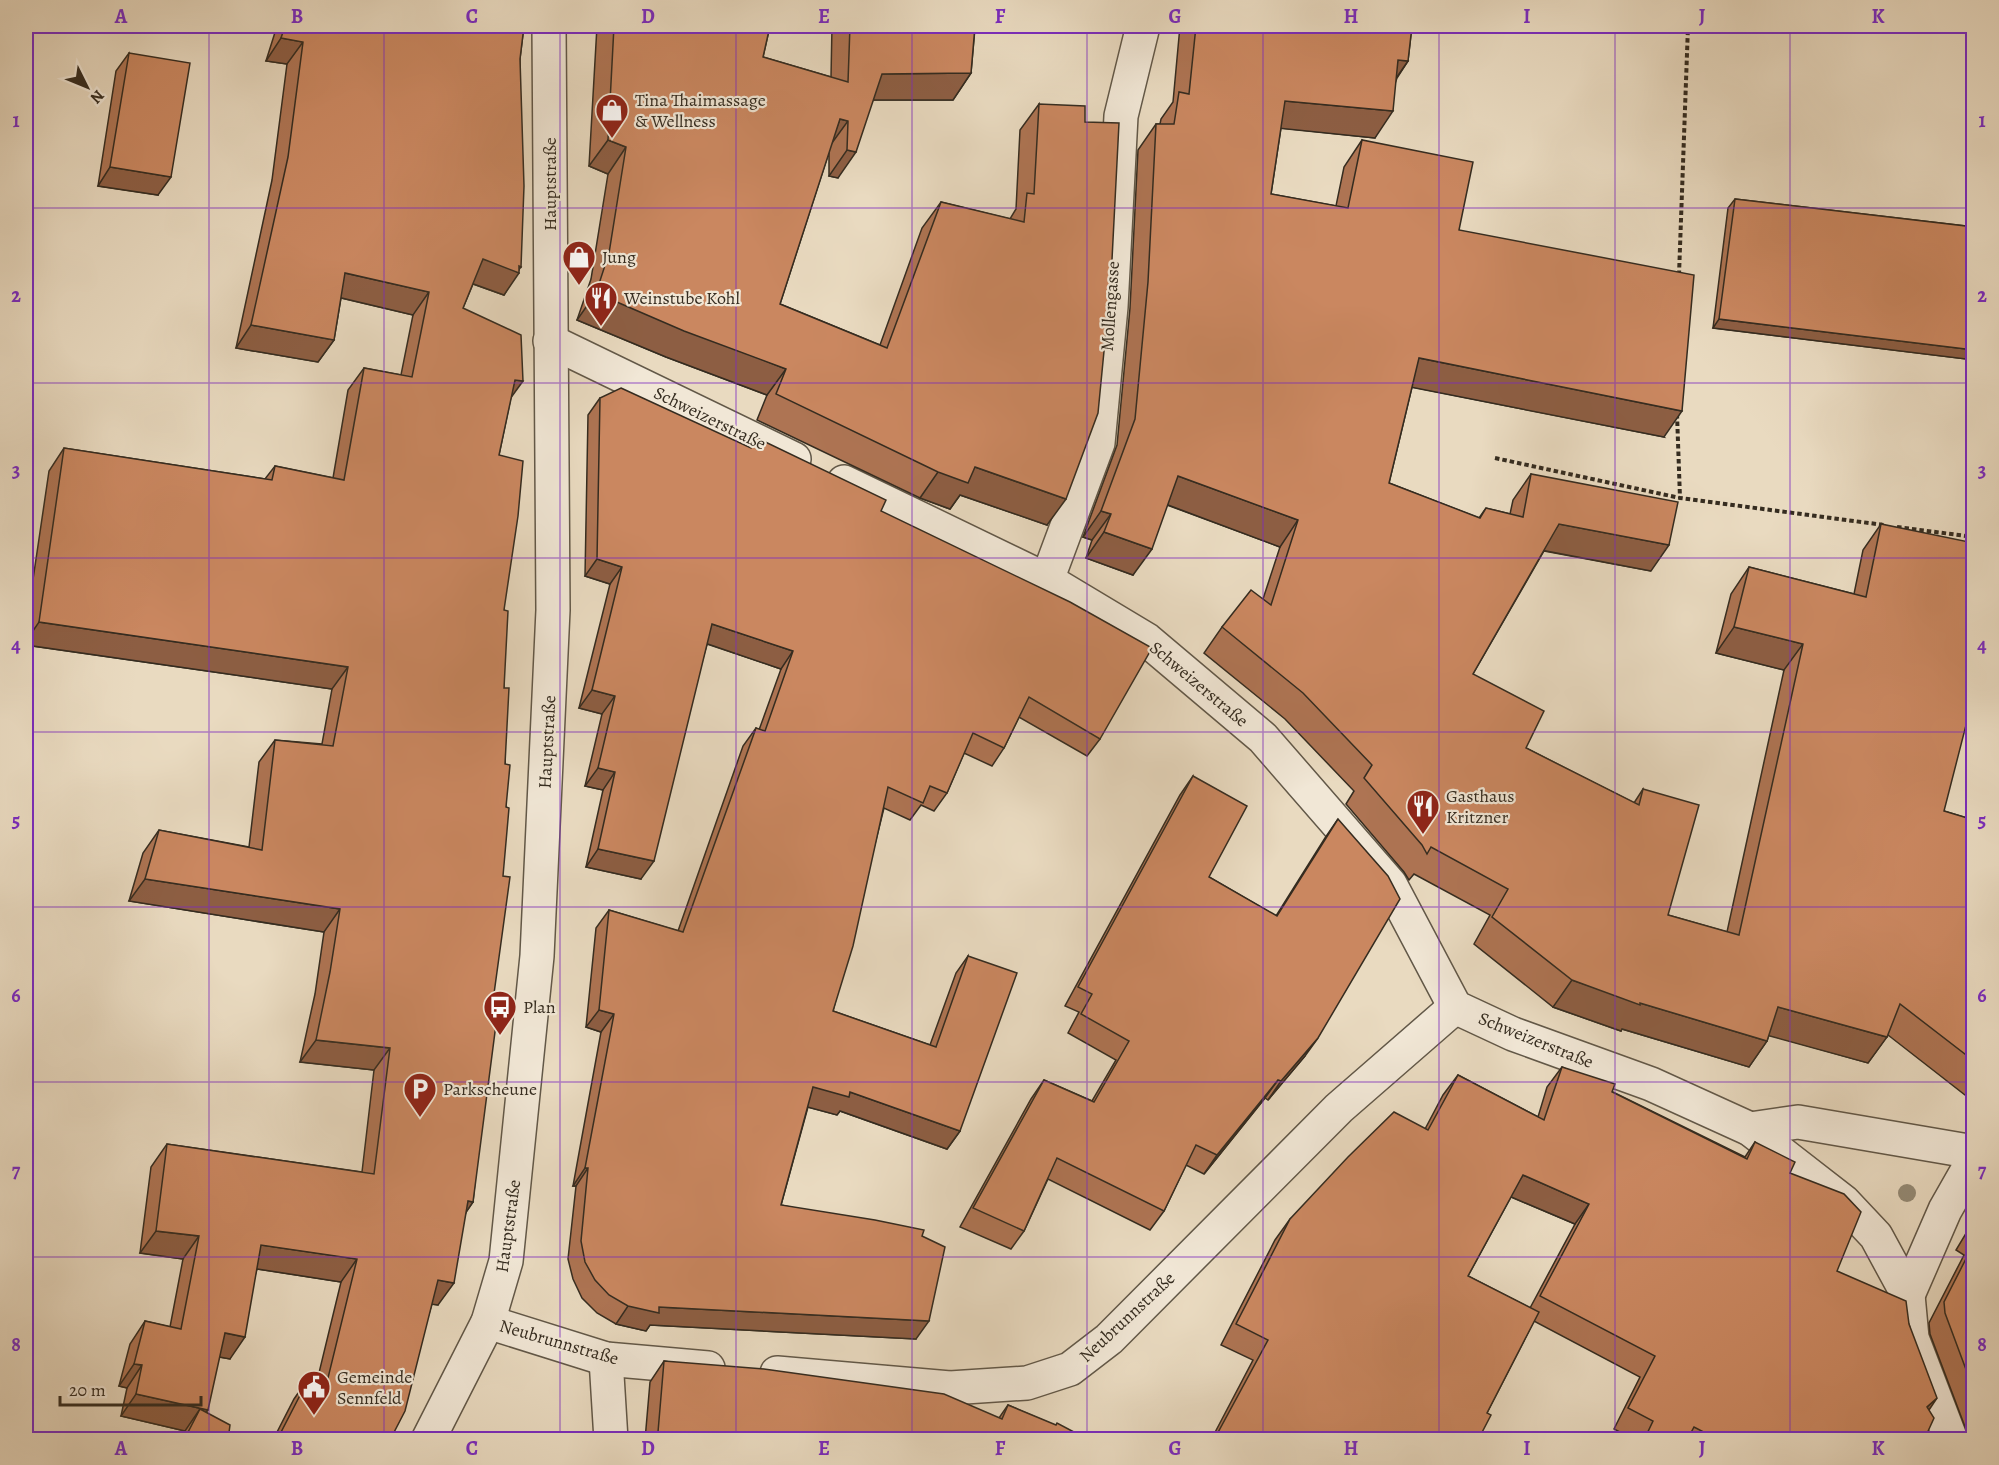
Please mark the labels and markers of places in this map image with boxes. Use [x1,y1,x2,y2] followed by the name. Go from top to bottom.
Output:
[635,88,766,133] place label: Tina Thaimassage & Wellness
[594,92,630,139] shop icon: Tina Thaimassage & Wellness
[561,239,597,286] shop icon: Jung
[602,245,636,269] place label: Jung
[583,280,619,327] restaurant icon: Weinstube Kohl
[623,286,740,310] place label: Weinstube Kohl
[1446,784,1514,829] place label: Gasthaus Kritzner
[1405,788,1441,835] restaurant icon: Gasthaus Kritzner
[482,989,518,1036] bus stop icon: Plan
[523,995,556,1019] place label: Plan
[402,1071,438,1118] parking icon: Parkscheune
[443,1077,537,1101] place label: Parkscheune
[337,1365,412,1410] place label: Gemeinde Sennfeld
[296,1369,332,1416] public building icon: Gemeinde Sennfeld

